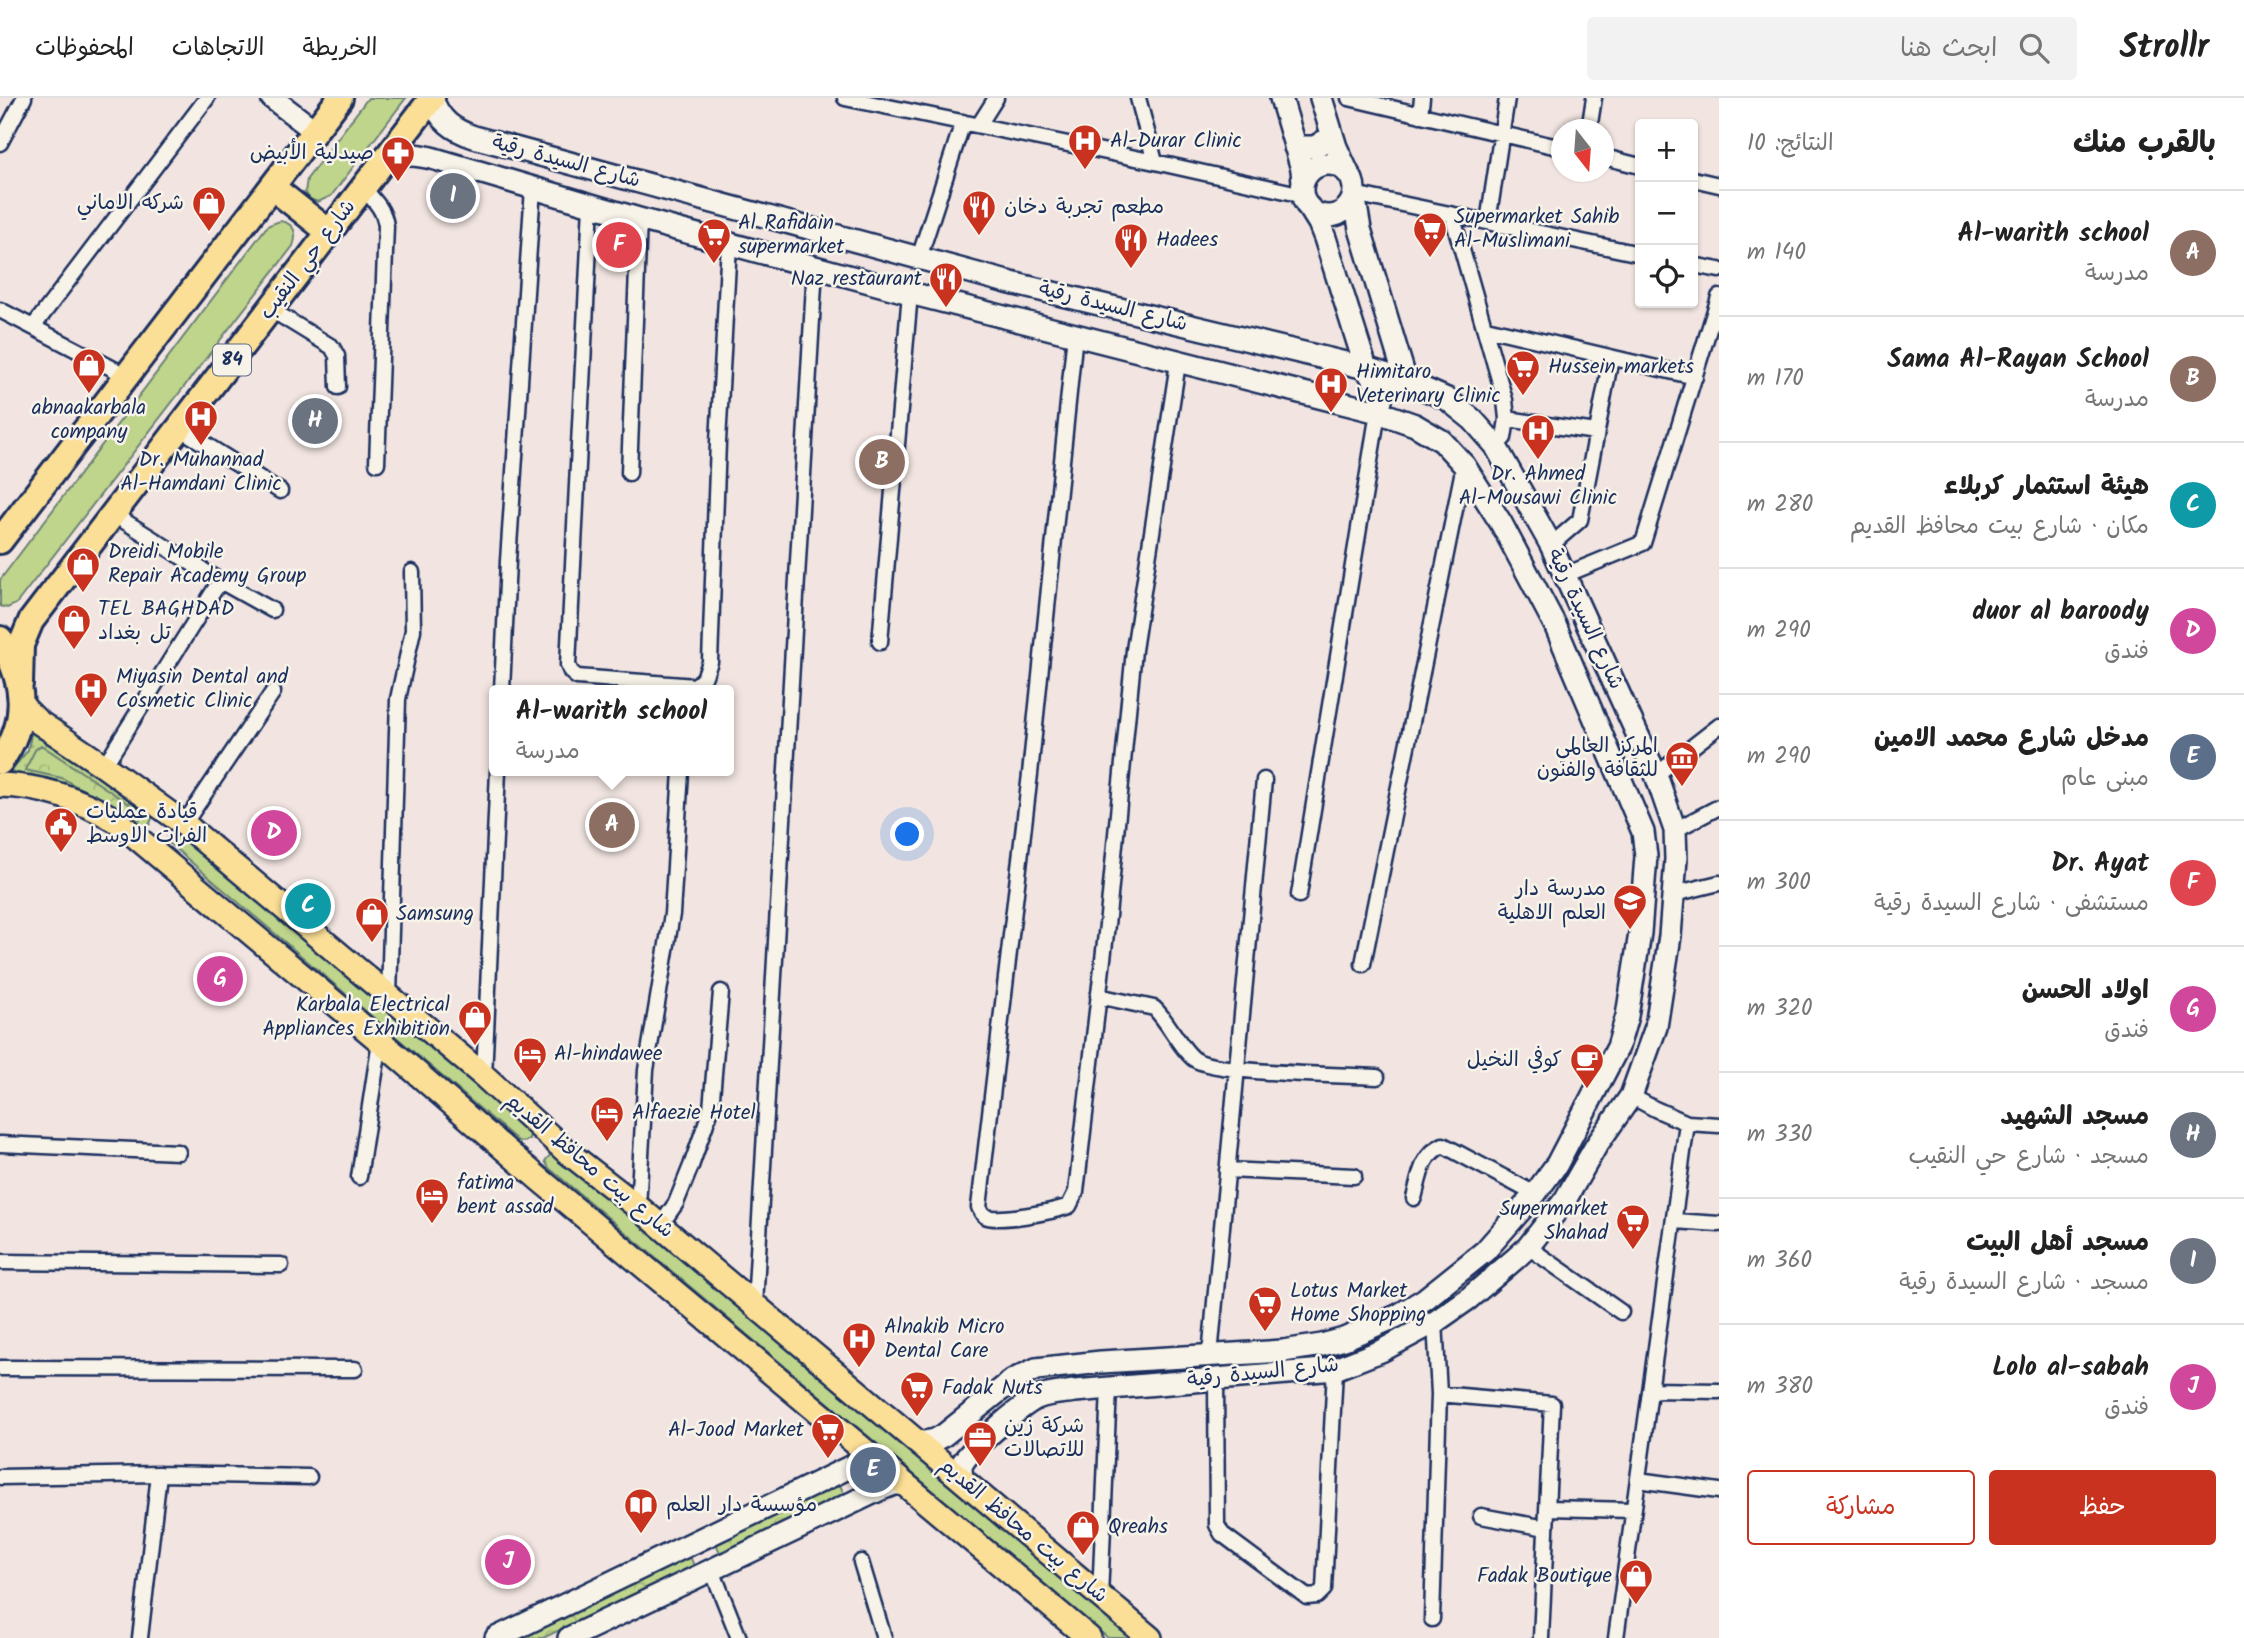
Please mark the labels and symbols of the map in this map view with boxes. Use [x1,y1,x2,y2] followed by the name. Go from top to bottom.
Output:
[1551,119,1614,182] north arrow
[1066,122,1104,171] hospital icon: Al-Durar Clinic
[1110,125,1242,158] place label: Al-Durar Clinic
[488,126,644,198] street label: شارع السيدة رقية
[379,134,417,183] pharmacy icon: صيدلية الأبيض
[250,137,374,170] place label: صيدلية الأبيض
[430,170,476,222] pin: I
[190,184,228,233] shop icon: شركه الاماني
[77,187,184,221] place label: شركه الاماني
[960,188,998,237] restaurant icon: مطعم تجربة دخان
[1004,191,1164,224] place label: مطعم تجربة دخان
[252,193,365,328] street label: شارع حي النقيب
[1454,201,1619,258] place label: Supermarket Sahib Al-Muslimani
[738,207,845,264] place label: Al Rafidain supermarket
[1411,210,1449,259] supermarket icon: Supermarket Sahib Al-Muslimani
[695,216,733,265] supermarket icon: Al Rafidain supermarket
[596,219,642,271] pin: F
[1112,221,1150,270] restaurant icon: Hadees
[1156,224,1218,257] place label: Hadees
[927,260,965,309] restaurant icon: Naz restaurant
[791,263,923,296] place label: Naz restaurant
[1035,273,1191,341] street label: شارع السيدة رقية
[213,344,251,376] road number: 84
[70,346,108,395] shop icon: abnaakarbala company
[1504,348,1542,397] supermarket icon: Hussein markets
[1548,351,1694,384] place label: Hussein markets
[1356,356,1501,413] place label: Himitaro Veterinary Clinic
[1312,365,1350,414] hospital icon: Himitaro Veterinary Clinic
[32,392,146,449] place label: abnaakarbala company
[292,395,338,447] pin: H
[182,398,220,447] hospital icon: Dr. Muhannad Al-Hamdani Clinic
[1519,412,1557,461] hospital icon: Dr. Ahmed Al-Mousawi Clinic
[859,436,905,488] pin: B
[120,444,282,501] place label: Dr. Muhannad Al-Hamdani Clinic
[1459,458,1617,515] place label: Dr. Ahmed Al-Mousawi Clinic
[108,536,306,593] place label: Dreidi Mobile Repair Academy Group
[1538,543,1632,695] street label: شارع السيدة رقية
[64,545,102,594] shop icon: Dreidi Mobile Repair Academy Group
[98,593,234,650] place label: TEL BAGHDAD تل بغداد
[55,602,93,651] shop icon: TEL BAGHDAD تل بغداد
[116,661,289,718] place label: Miyasin Dental and Cosmetic Clinic
[72,670,110,719] hospital icon: Miyasin Dental and Cosmetic Clinic
[1537,730,1658,787] place label: المركز العالمي للثقافة والفنون
[1663,739,1701,788] museum icon: المركز العالمي للثقافة والفنون
[86,796,207,853] place label: قيادة عمليات الفرات الاوسط
[589,799,635,851] pin: A
[42,805,80,854] public building icon: قيادة عمليات الفرات الاوسط
[251,807,297,859] pin: D
[890,817,924,851] your location
[1498,873,1606,930] place label: مدرسة دار العلم الاهلية
[285,880,331,932] pin: C
[1611,882,1649,931] school or university icon: مدرسة دار العلم الاهلية
[353,895,391,944] shop icon: Samsung
[396,898,474,931] place label: Samsung
[197,953,243,1005] pin: G
[262,989,450,1046] place label: Karbala Electrical Appliances Exhibition
[456,998,494,1047] shop icon: Karbala Electrical Appliances Exhibition
[511,1035,549,1084] hotel icon: Al-hindawee
[554,1038,663,1071] place label: Al-hindawee
[1568,1041,1606,1090] cafe icon: كوفي النخيل
[1467,1044,1562,1077] place label: كوفي النخيل
[497,1085,681,1247] street label: شارع بيت محافظ القديم
[588,1094,626,1143] hotel icon: Alfaezie Hotel
[632,1097,756,1130] place label: Alfaezie Hotel
[457,1167,554,1224] place label: fatima bent assad
[413,1176,451,1225] hotel icon: fatima bent assad
[1499,1193,1609,1250] place label: Supermarket Shahad
[1614,1202,1652,1251] supermarket icon: Supermarket Shahad
[1290,1275,1426,1332] place label: Lotus Market Home Shopping
[1246,1284,1284,1333] supermarket icon: Lotus Market Home Shopping
[884,1311,1005,1368] place label: Alnakib Micro Dental Care
[840,1320,878,1369] hospital icon: Alnakib Micro Dental Care
[1185,1349,1341,1397] street label: شارع السيدة رقية
[898,1369,936,1418] supermarket icon: Fadak Nuts
[942,1372,1043,1405] place label: Fadak Nuts
[1004,1410,1084,1467] place label: شركة زين للاتصالات
[809,1411,847,1460] supermarket icon: Al-Jood Market
[668,1414,805,1447] place label: Al-Jood Market
[961,1419,999,1468] office icon: شركة زين للاتصالات
[850,1444,896,1496] pin: E
[931,1450,1115,1612] street label: شارع بيت محافظ القديم
[622,1486,660,1535] library icon: مؤسسة دار العلم
[666,1489,817,1522] place label: مؤسسة دار العلم
[1064,1508,1102,1557] shop icon: Qreahs
[1108,1511,1168,1544] place label: Qreahs
[485,1536,531,1588] pin: J
[1617,1557,1655,1606] shop icon: Fadak Boutique
[1477,1560,1613,1593] place label: Fadak Boutique

